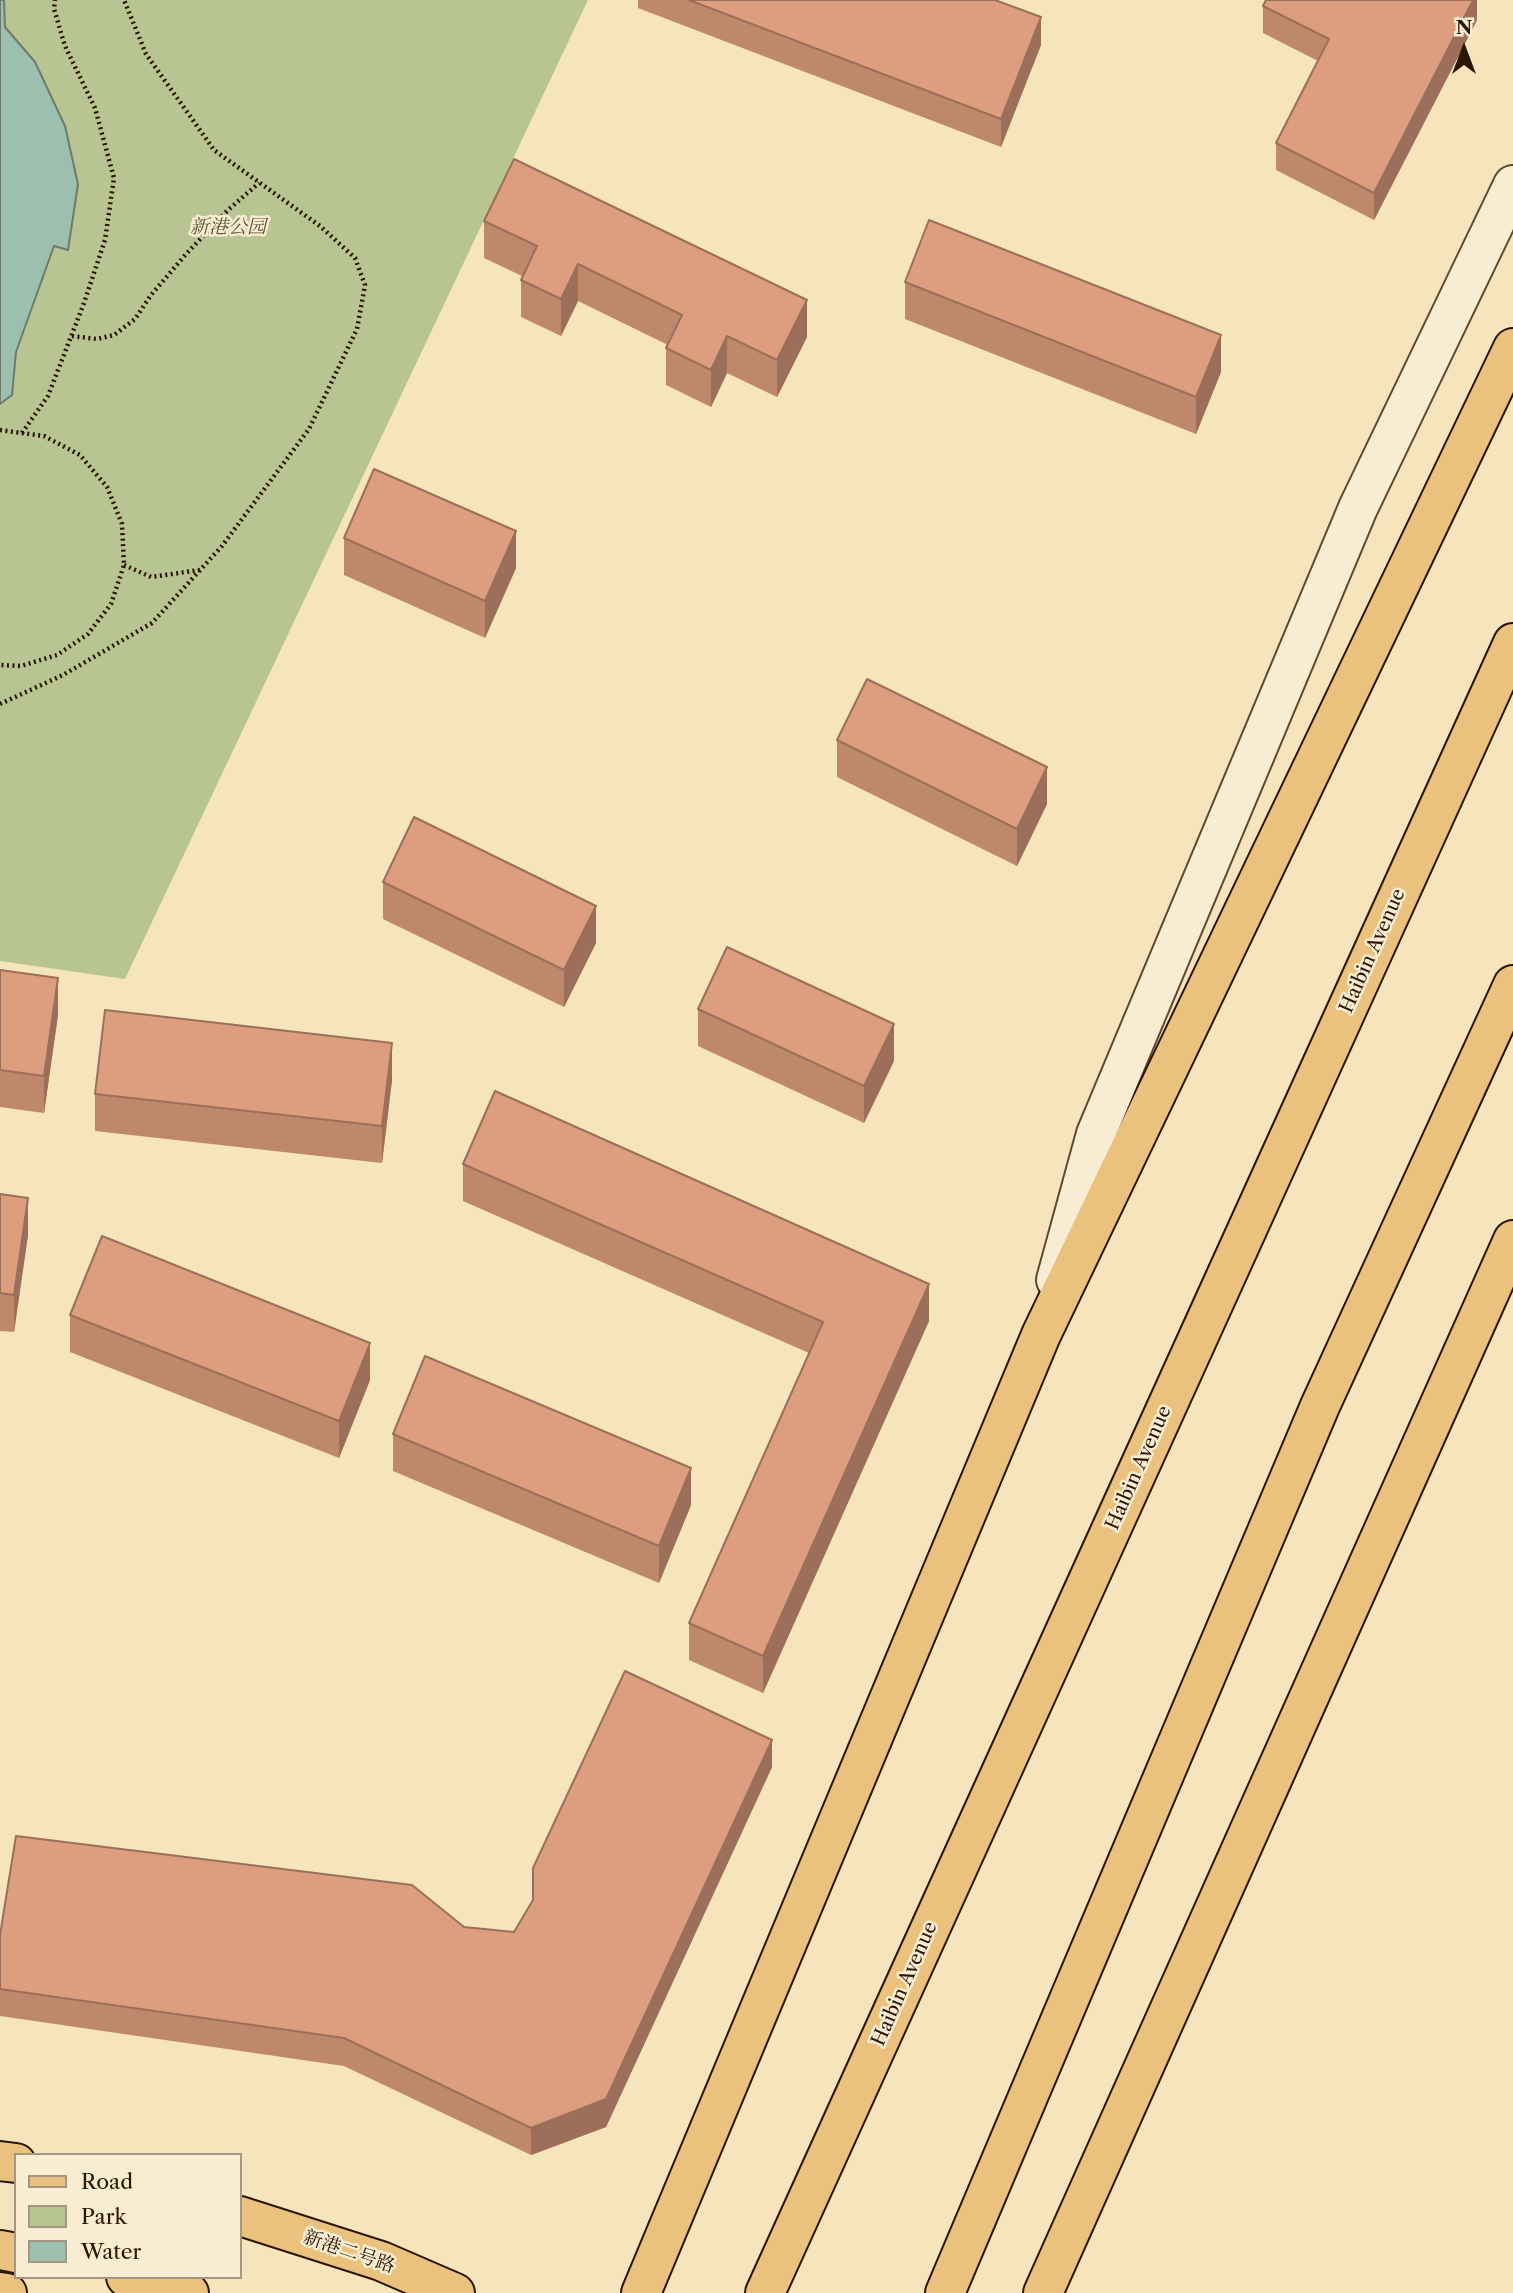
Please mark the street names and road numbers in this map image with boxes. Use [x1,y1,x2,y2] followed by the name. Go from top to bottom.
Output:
[1335,885,1411,1017] street label: Haibin Avenue
[1101,1402,1177,1534] street label: Haibin Avenue
[867,1918,943,2050] street label: Haibin Avenue
[300,2226,398,2278] street label: 新港二号路

